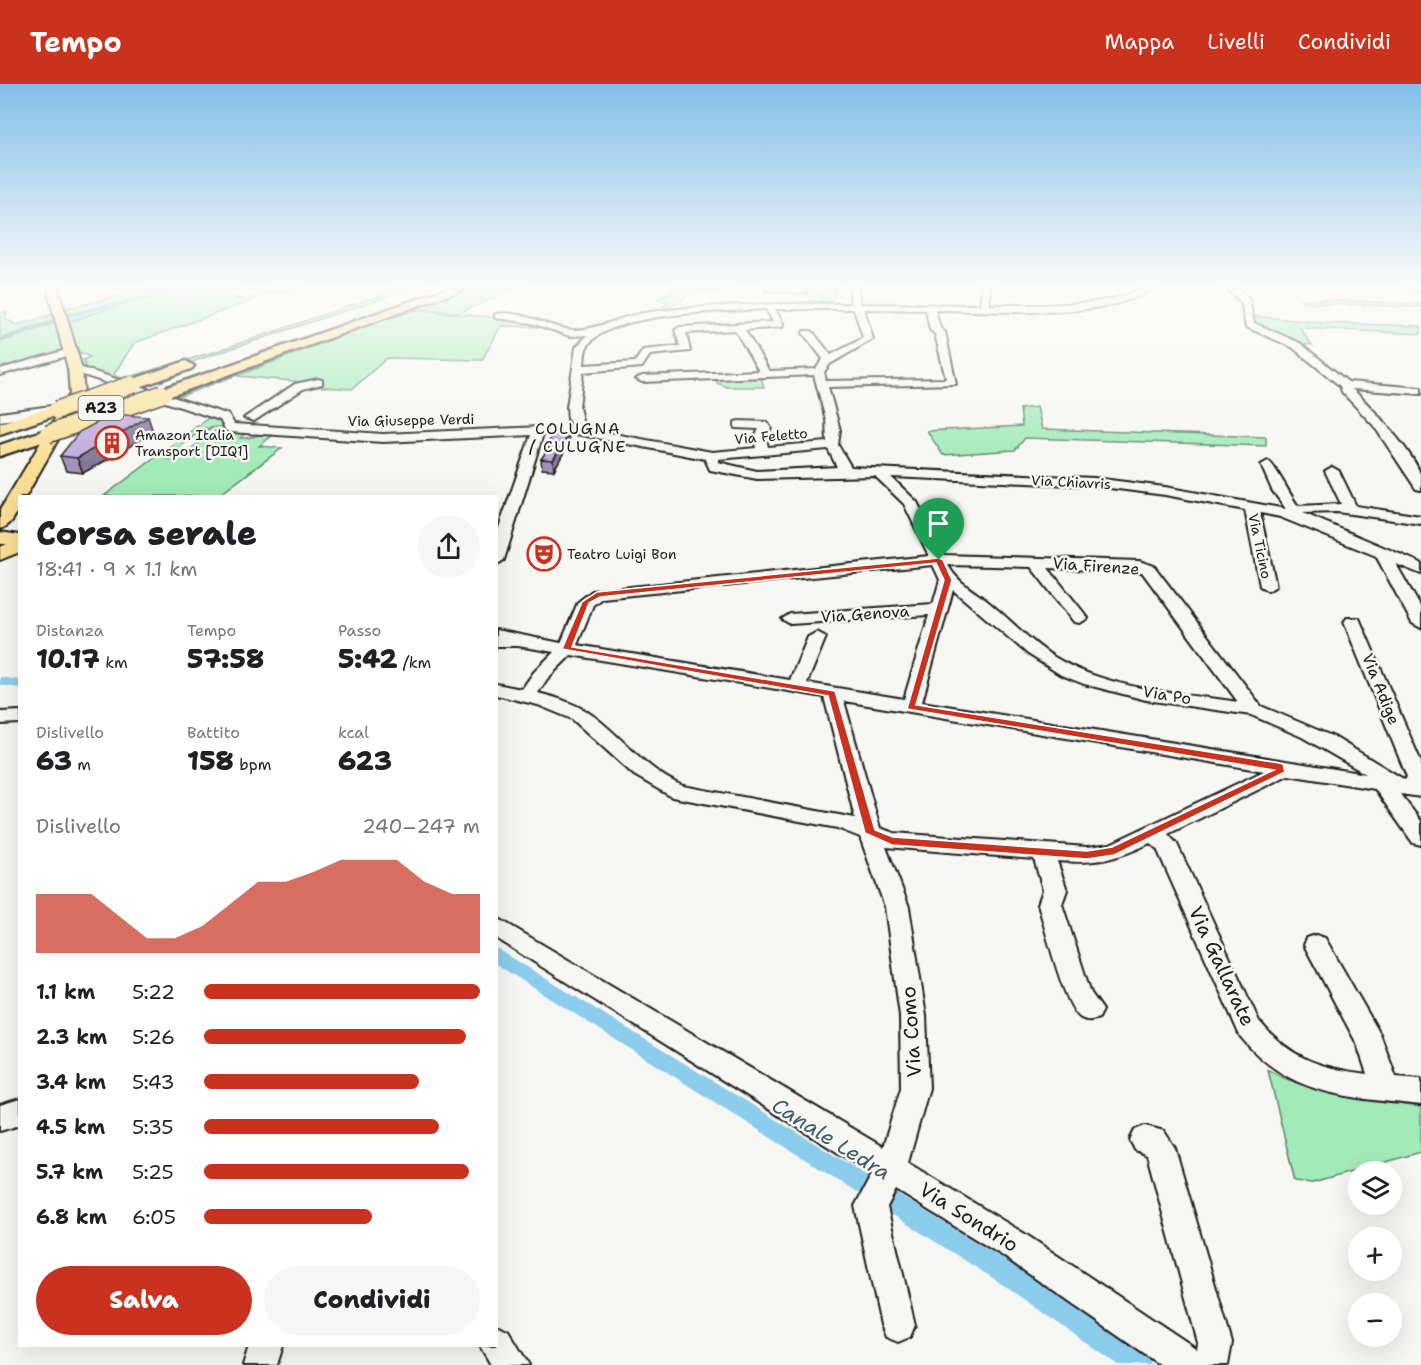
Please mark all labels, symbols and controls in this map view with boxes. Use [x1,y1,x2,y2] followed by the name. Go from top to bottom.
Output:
[30,23,122,61] text: Tempo
[1104,28,1174,56] text: Mappa
[1207,28,1265,56] text: Livelli
[1298,28,1391,56] text: Condividi
[78,396,124,420] road number: A23
[347,410,475,430] street label: Via Giuseppe Verdi
[529,418,627,457] district label: COLUGNA / CULUGNE
[734,424,808,448] street label: Via Feletto
[94,425,130,461] building icon: Amazon Italia Transport [DIQ1]
[135,426,249,460] place label: Amazon Italia Transport [DIQ1]
[1031,471,1111,493] street label: Via Chiavris
[913,498,964,560] pin
[922,507,955,540] icon: arrive
[36,511,257,556] text: Corsa serale
[1244,512,1276,580] street label: Via Ticino
[417,515,480,578] button: share
[526,536,562,572] theatre icon: Teatro Luigi Bon
[567,545,677,563] place label: Teatro Luigi Bon
[1052,552,1140,580] street label: Via Firenze
[36,556,197,582] text: 18:41 · 9 × 1.1 km
[820,600,910,628] street label: Via Genova
[36,620,104,641] text: Distanza
[187,620,236,641] text: Tempo
[338,620,381,641] text: Passo
[36,641,100,676] text: 10.17
[187,641,264,676] text: 57:58
[338,641,397,676] text: 5:42
[1357,650,1405,728] street label: Via Adige
[100,652,128,673] text: km
[397,652,431,673] text: /km
[1141,681,1193,709] street label: Via Po
[36,722,104,743] text: Dislivello
[187,722,240,743] text: Battito
[338,722,369,743] text: kcal
[36,743,72,778] text: 63
[187,743,234,778] text: 158
[338,743,392,778] text: 623
[72,754,91,775] text: m
[234,754,271,775] text: bpm
[36,813,121,839] text: Dislivello
[362,813,480,839] text: 240–247 m
[1183,902,1261,1030] street label: Via Gallarate
[36,979,95,1005] text: 1.1 km
[132,979,175,1005] text: 5:22
[895,986,927,1078] street label: Via Como
[36,1024,107,1050] text: 2.3 km
[132,1024,175,1050] text: 5:26
[36,1069,106,1095] text: 3.4 km
[132,1069,174,1095] text: 5:43
[766,1091,896,1187] water label: Canale Ledra
[36,1114,105,1140] text: 4.5 km
[132,1114,174,1140] text: 5:35
[36,1159,103,1185] text: 5.7 km
[132,1159,174,1185] text: 5:25
[1348,1161,1402,1347] map controls
[1348,1161,1402,1215] button: layers
[915,1176,1023,1258] street label: Via Sondrio
[36,1204,107,1230] text: 6.8 km
[132,1204,176,1230] text: 6:05
[1348,1227,1402,1281] button: +
[36,1266,252,1335] button: Salva
[264,1266,480,1335] button: Condividi
[1348,1293,1402,1347] button: −

